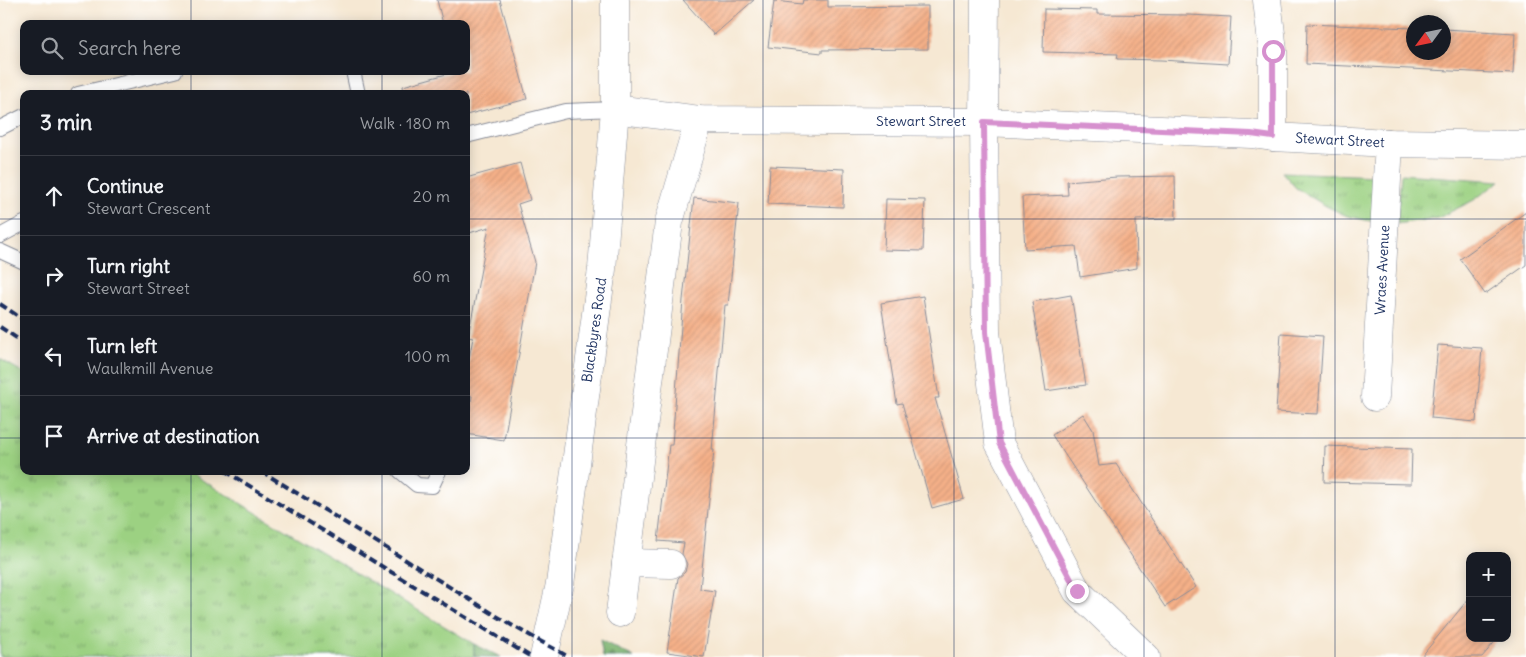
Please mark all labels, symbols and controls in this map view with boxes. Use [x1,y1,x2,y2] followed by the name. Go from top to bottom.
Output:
[1406,15,1451,60] north arrow
[20,20,470,75] search box
[38,34,66,62] icon: search
[78,36,181,60] text: Search here
[1262,40,1285,63] route start
[40,109,92,136] text: 3 min
[876,112,966,130] street label: Stewart Street
[360,113,450,133] text: Walk · 180 m
[1295,129,1386,151] street label: Stewart Street
[87,174,164,198] text: Continue
[40,182,68,210] icon: ahead
[413,186,450,206] text: 20 m
[87,198,210,218] text: Stewart Crescent
[1371,225,1393,315] street label: Wraes Avenue
[87,254,170,278] text: Turn right
[40,262,68,290] icon: right
[412,266,450,286] text: 60 m
[578,276,610,384] street label: Blackbyres Road
[87,278,190,298] text: Stewart Street
[87,334,157,358] text: Turn left
[40,342,68,370] icon: left
[405,346,450,366] text: 100 m
[87,358,213,378] text: Waulkmill Avenue
[40,422,68,450] icon: arrive
[87,424,260,448] text: Arrive at destination
[1466,552,1511,642] map controls
[1466,552,1511,597] button: +
[1066,580,1089,603] route end
[1466,597,1511,642] button: −

